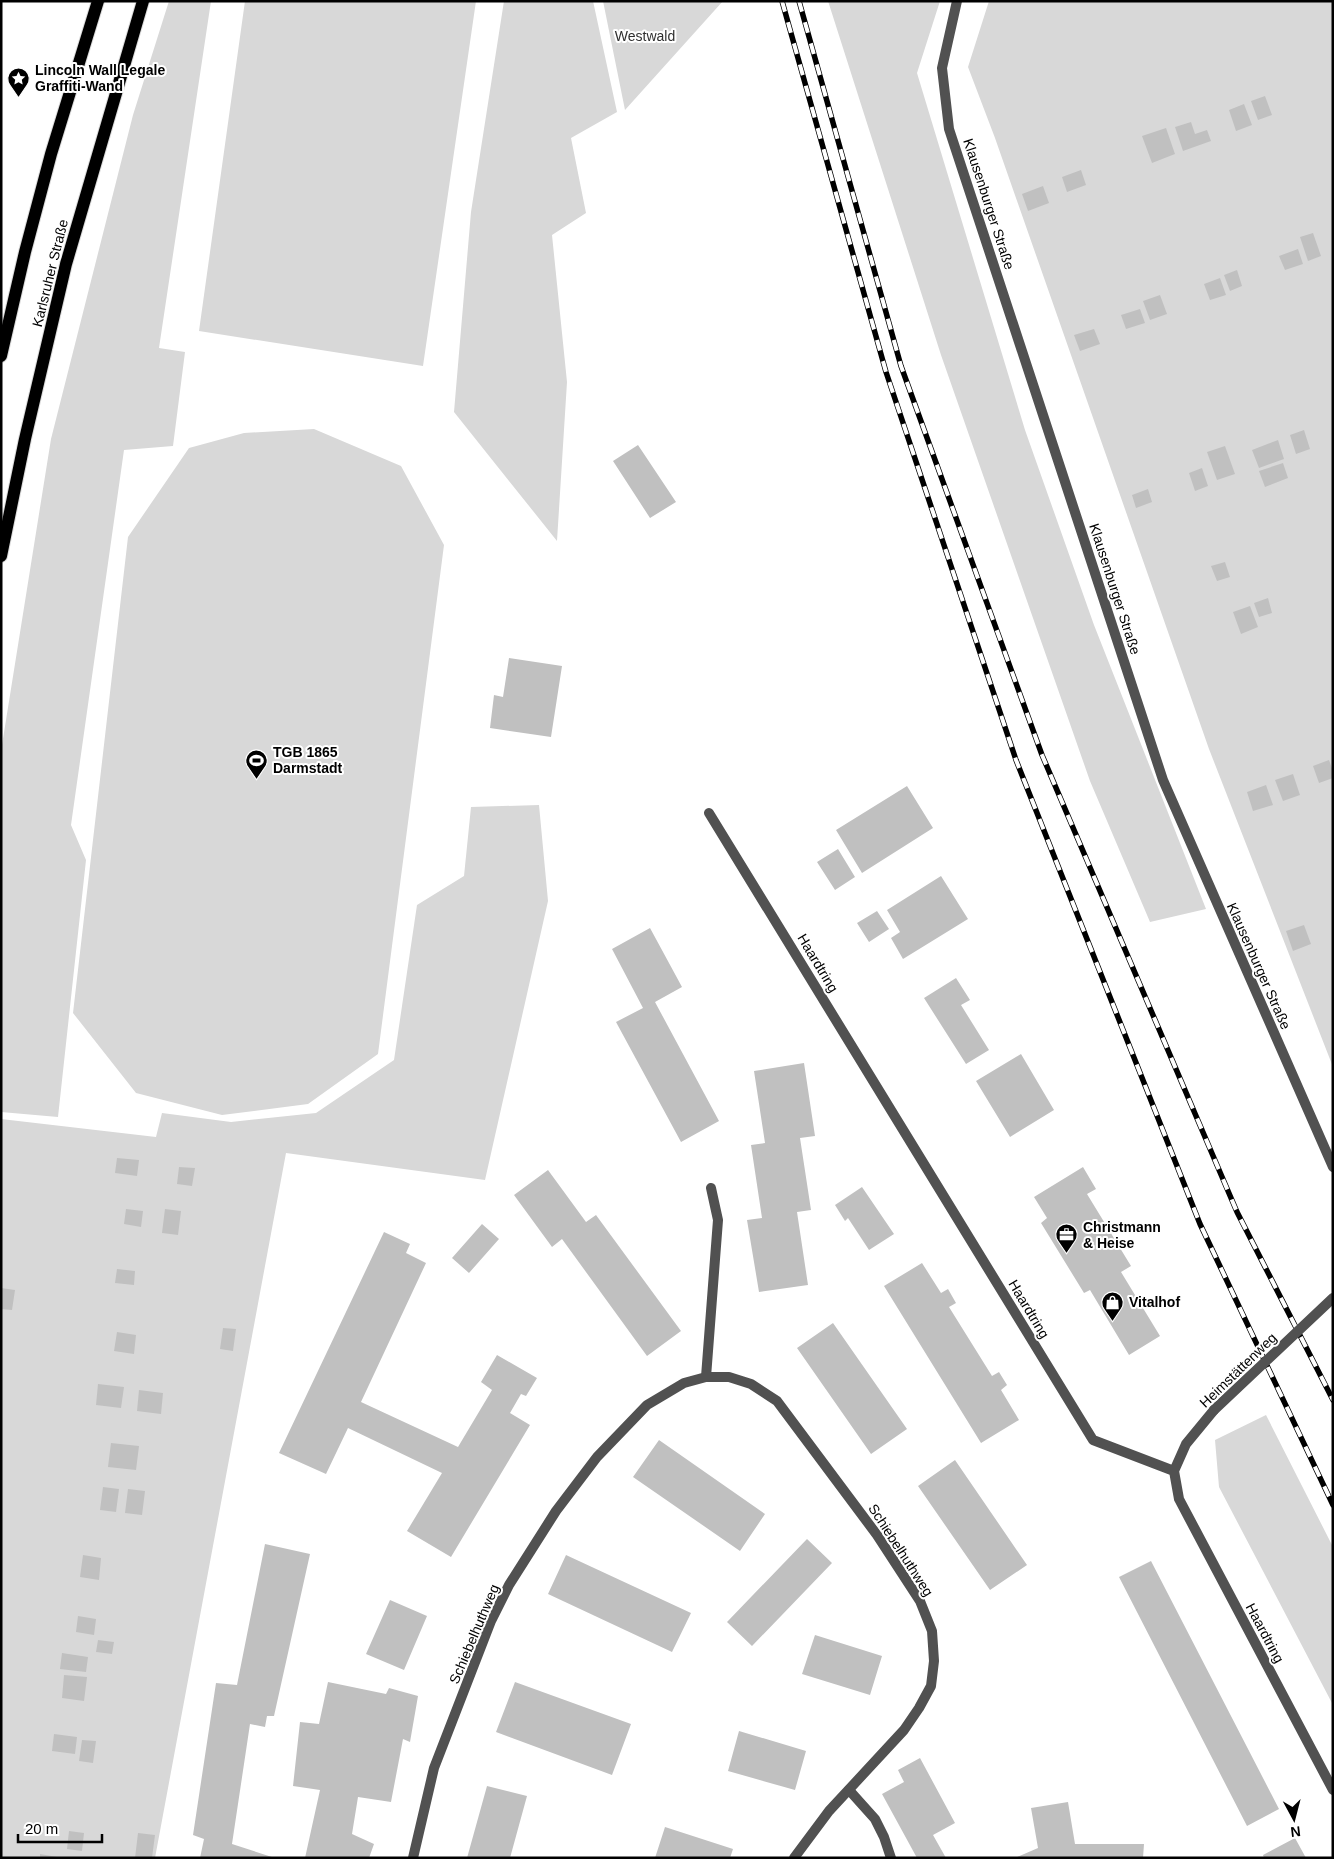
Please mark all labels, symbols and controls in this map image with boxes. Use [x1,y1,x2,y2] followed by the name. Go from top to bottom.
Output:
[615,28,675,44] park label: Westwald
[35,62,165,94] place label: Lincoln Wall Legale Graffiti-Wand
[7,66,31,97] place icon: Lincoln Wall Legale Graffiti-Wand
[960,136,1018,272] street label: Klausenburger Straße
[29,217,71,329] street label: Karlsruher Straße
[1086,521,1144,657] street label: Klausenburger Straße
[273,744,343,776] place label: TGB 1865 Darmstadt
[245,748,269,779] sports icon: TGB 1865 Darmstadt
[1224,900,1294,1032] street label: Klausenburger Straße
[794,931,842,995] street label: Haardtring
[1083,1219,1161,1251] place label: Christmann & Heise
[1055,1223,1079,1254] office icon: Christmann & Heise
[1005,1277,1053,1341] street label: Haardtring
[1101,1290,1125,1321] shop icon: Vitalhof
[1129,1294,1180,1310] place label: Vitalhof
[1196,1329,1280,1411] street label: Heimstättenweg
[865,1501,937,1599] street label: Schiebelhuthweg
[446,1582,502,1686] street label: Schiebelhuthweg
[1243,1600,1287,1666] street label: Haardtring
[1269,1794,1319,1844] north arrow
[18,1812,101,1844] scale bar
[25,1820,58,1837] text: 20 m
[1290,1823,1302,1840] text: N

